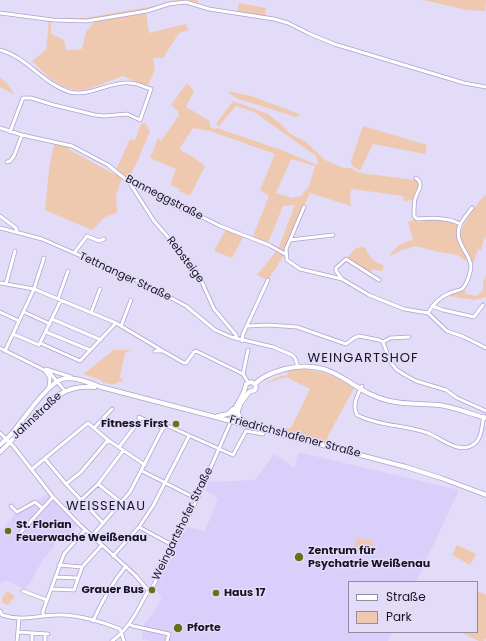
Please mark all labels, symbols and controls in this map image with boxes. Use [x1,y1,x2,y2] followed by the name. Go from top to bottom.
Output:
[123,173,205,223] street label: Banneggstraße
[163,234,207,286] street label: Rebsteige
[77,250,173,304] street label: Tettnanger Straße
[308,351,418,367] district label: WEINGARTSHOF
[9,390,65,442] street label: Jahnstraße
[228,413,362,461] street label: Friedrichshafener Straße
[101,417,168,431] place label: Fitness First
[171,419,181,429] marker: Fitness First
[150,465,216,583] street label: Weingartshofer Straße
[66,499,146,515] district label: WEISSENAU
[16,518,147,544] place label: St. Florian Feuerwache Weißenau
[3,526,13,536] marker: St. Florian Feuerwache Weißenau
[308,544,430,570] place label: Zentrum für Psychatrie Weißenau
[293,551,305,563] marker: Zentrum für Psychatrie Weißenau
[348,581,478,633] legend
[81,583,144,597] place label: Grauer Bus
[147,585,157,595] marker: Grauer Bus
[224,586,265,600] place label: Haus 17
[211,588,221,598] marker: Haus 17
[386,588,426,605] text: Straße
[386,608,412,625] text: Park
[187,621,221,635] place label: Pforte
[172,622,184,634] marker: Pforte

